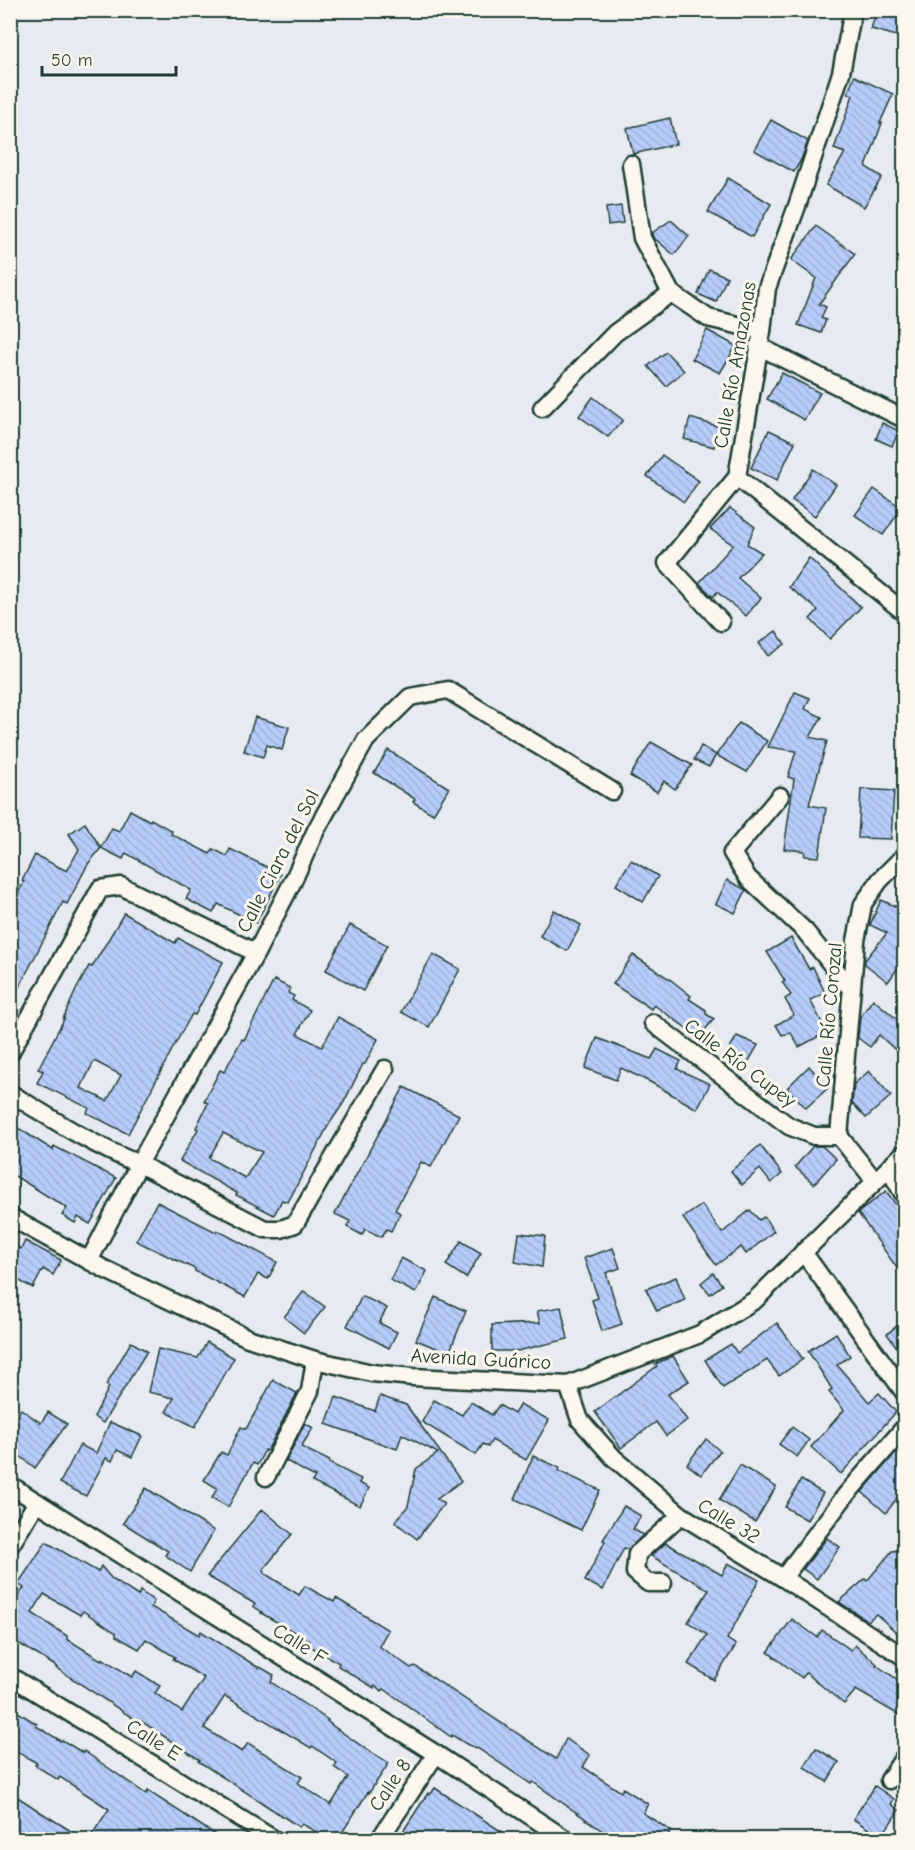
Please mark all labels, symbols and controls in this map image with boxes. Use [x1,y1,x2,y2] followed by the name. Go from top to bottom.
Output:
[42,39,176,77] scale bar
[51,50,93,71] text: 50 m
[709,280,761,450] street label: Calle Río Amazonas
[232,786,324,936] street label: Calle Ciara del Sol
[811,942,847,1088] street label: Calle Río Corozal
[680,1014,800,1113] street label: Calle Río Cupey
[410,1344,552,1374] street label: Avenida Guárico
[694,1493,764,1549] street label: Calle 32
[269,1618,332,1670] street label: Calle F
[122,1714,186,1766] street label: Calle E
[364,1754,416,1816] street label: Calle 8

